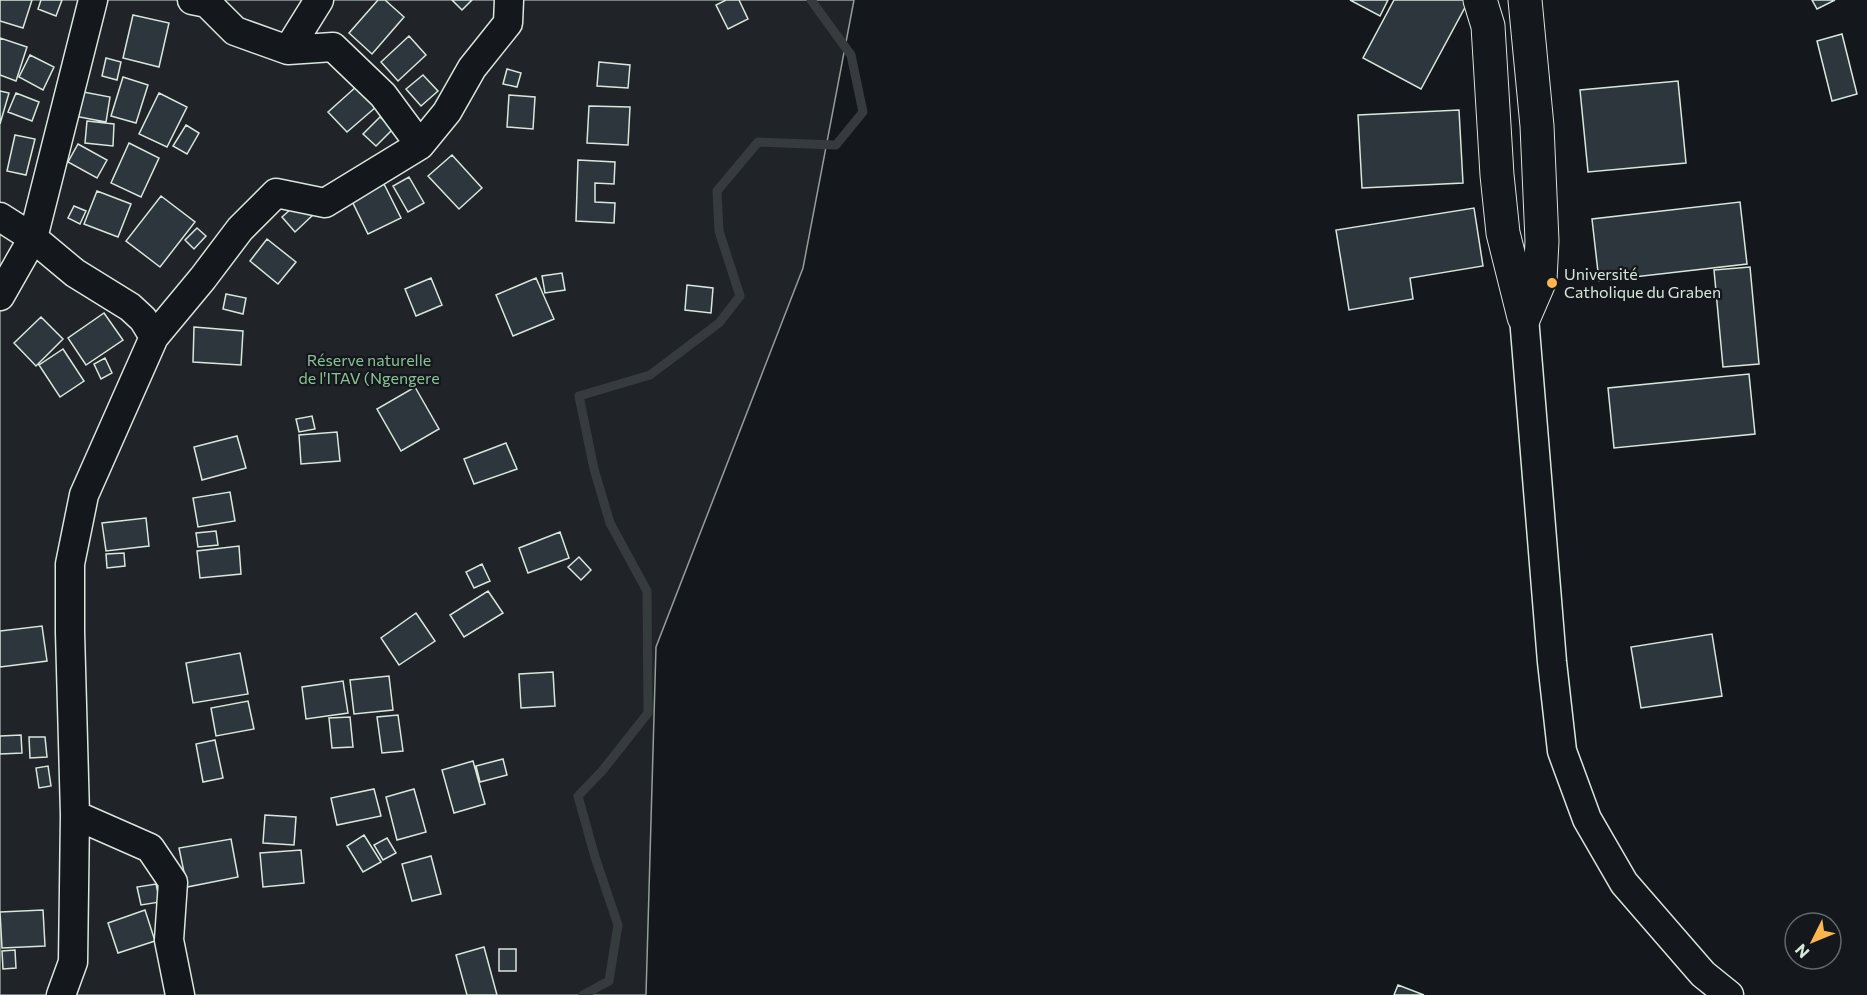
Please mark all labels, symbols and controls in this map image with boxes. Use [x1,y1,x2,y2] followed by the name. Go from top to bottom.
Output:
[1564,264,1721,301] place label: Université Catholique du Graben
[1545,276,1559,290] marker: Université Catholique du Graben
[298,350,440,387] park label: Réserve naturelle de l'ITAV (Ngengere
[1783,911,1843,971] north arrow
[1791,941,1813,962] text: N

